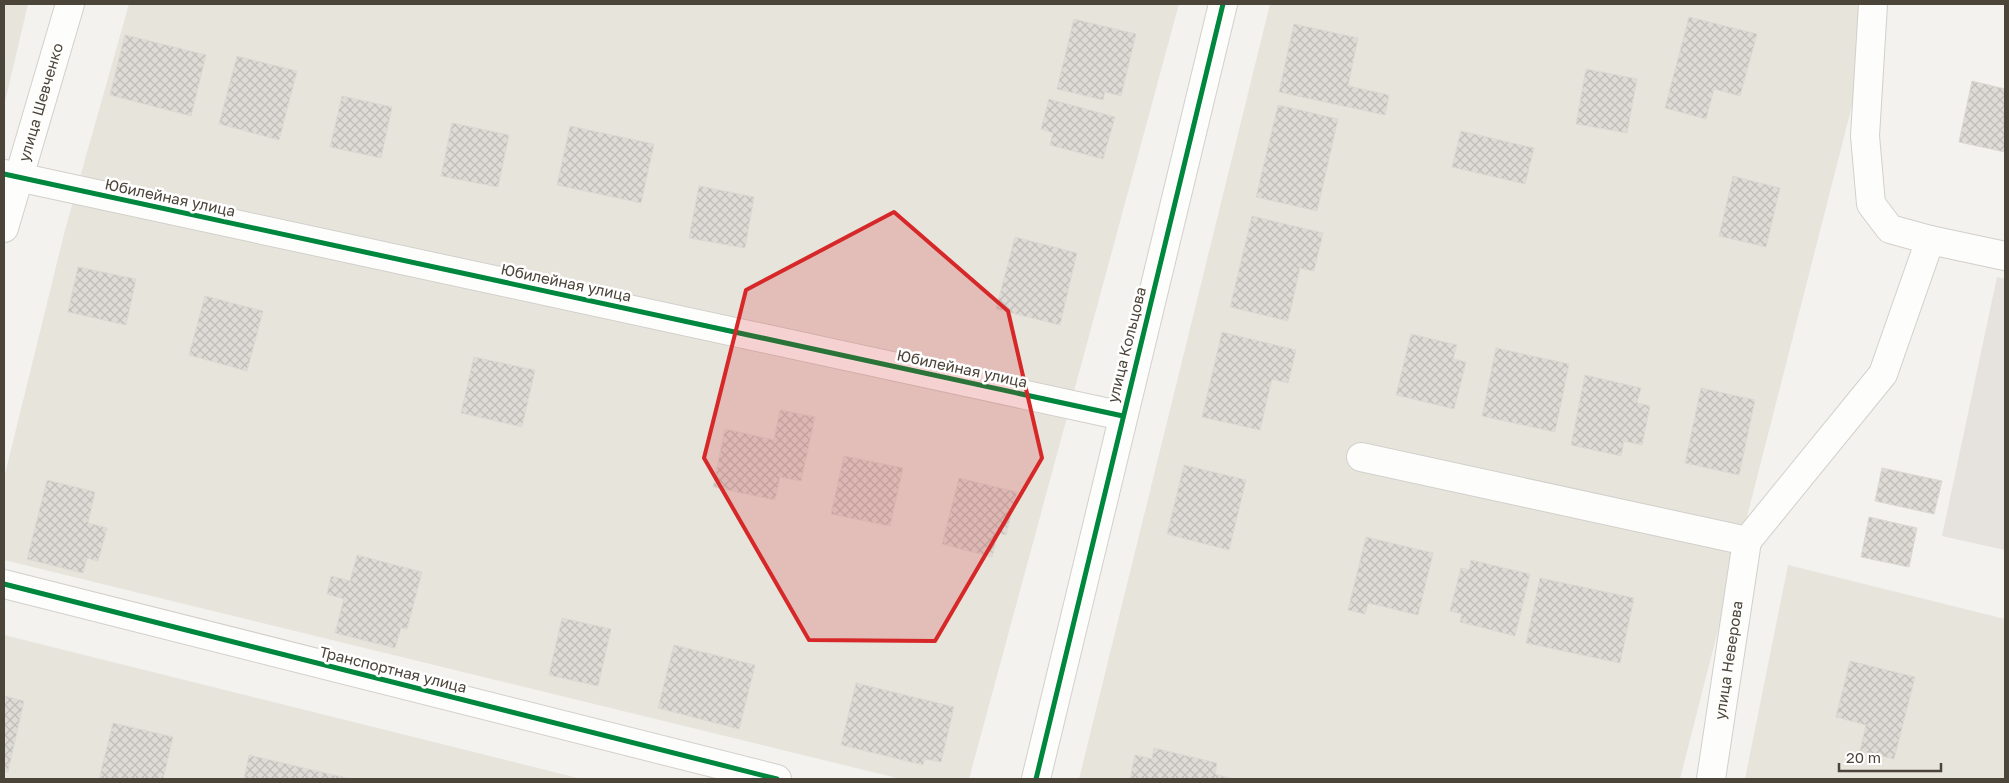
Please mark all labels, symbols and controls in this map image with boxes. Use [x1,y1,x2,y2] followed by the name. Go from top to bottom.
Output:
[14,41,66,164] street label: улица Шевченко
[103,174,237,220] street label: Юбилейная улица
[499,259,633,305] street label: Юбилейная улица
[1103,285,1149,405] street label: улица Кольцова
[895,345,1029,391] street label: Юбилейная улица
[1710,599,1746,721] street label: улица Неверова
[318,642,469,696] street label: Транспортная улица
[1839,740,1942,772] scale bar
[1846,748,1881,766] text: 20 m

